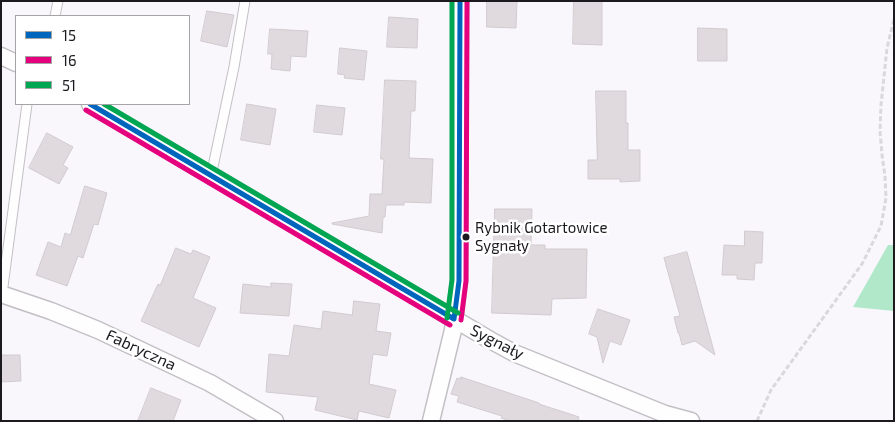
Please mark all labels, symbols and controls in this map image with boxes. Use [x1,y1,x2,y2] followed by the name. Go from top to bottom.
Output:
[15,15,190,105] legend
[62,26,76,44] text: 15
[62,51,77,69] text: 16
[62,76,76,94] text: 51
[475,219,608,254] place label: Rybnik Gotartowice Sygnały
[461,232,471,242] marker: Rybnik Gotartowice Sygnały
[467,320,527,364] street label: Sygnały
[103,325,179,375] street label: Fabryczna

